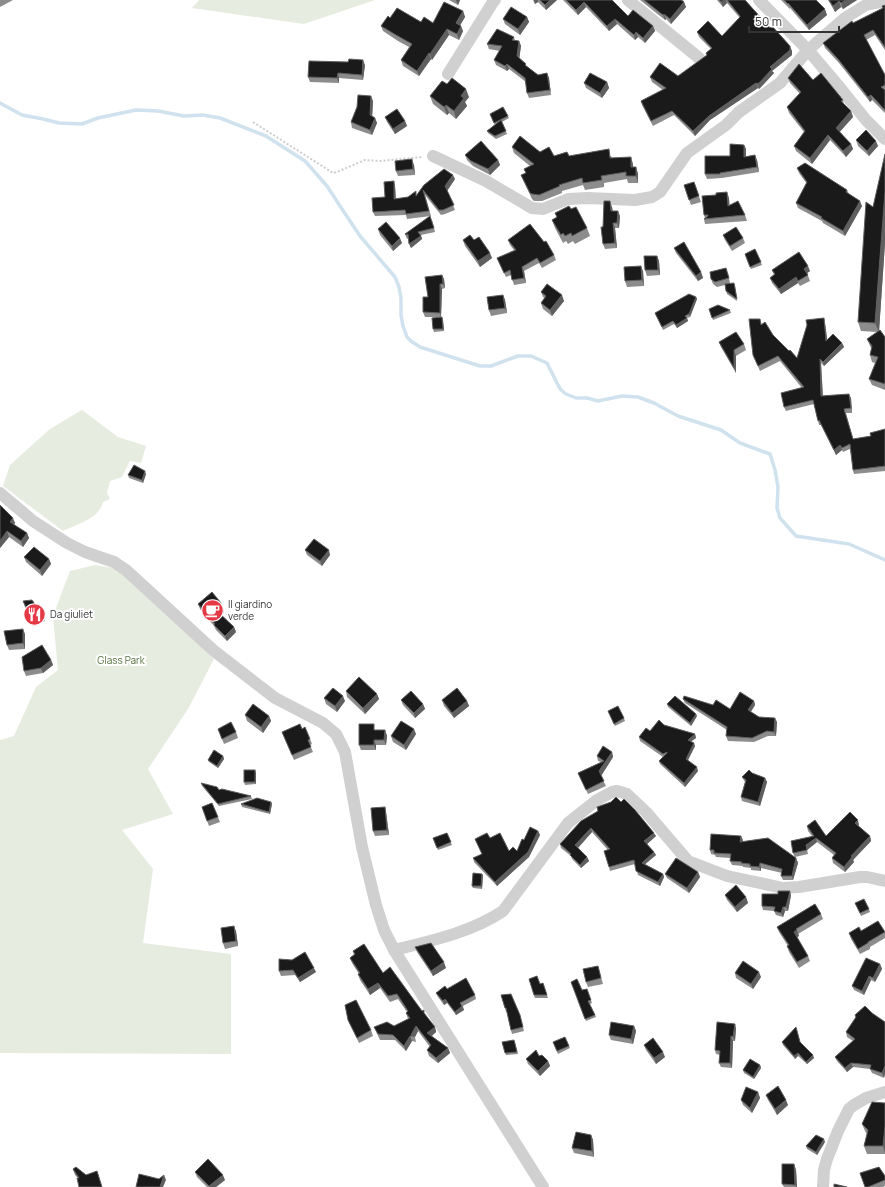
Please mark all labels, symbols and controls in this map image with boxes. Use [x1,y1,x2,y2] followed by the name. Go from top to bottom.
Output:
[749,8,839,34] scale bar
[755,13,782,30] text: 50 m
[199,597,225,623] cafe icon: Il giardino verde
[228,597,272,623] place label: Il giardino verde
[21,601,47,627] restaurant icon: Da giuliet
[50,607,93,621] place label: Da giuliet
[97,653,146,667] park label: Glass Park

